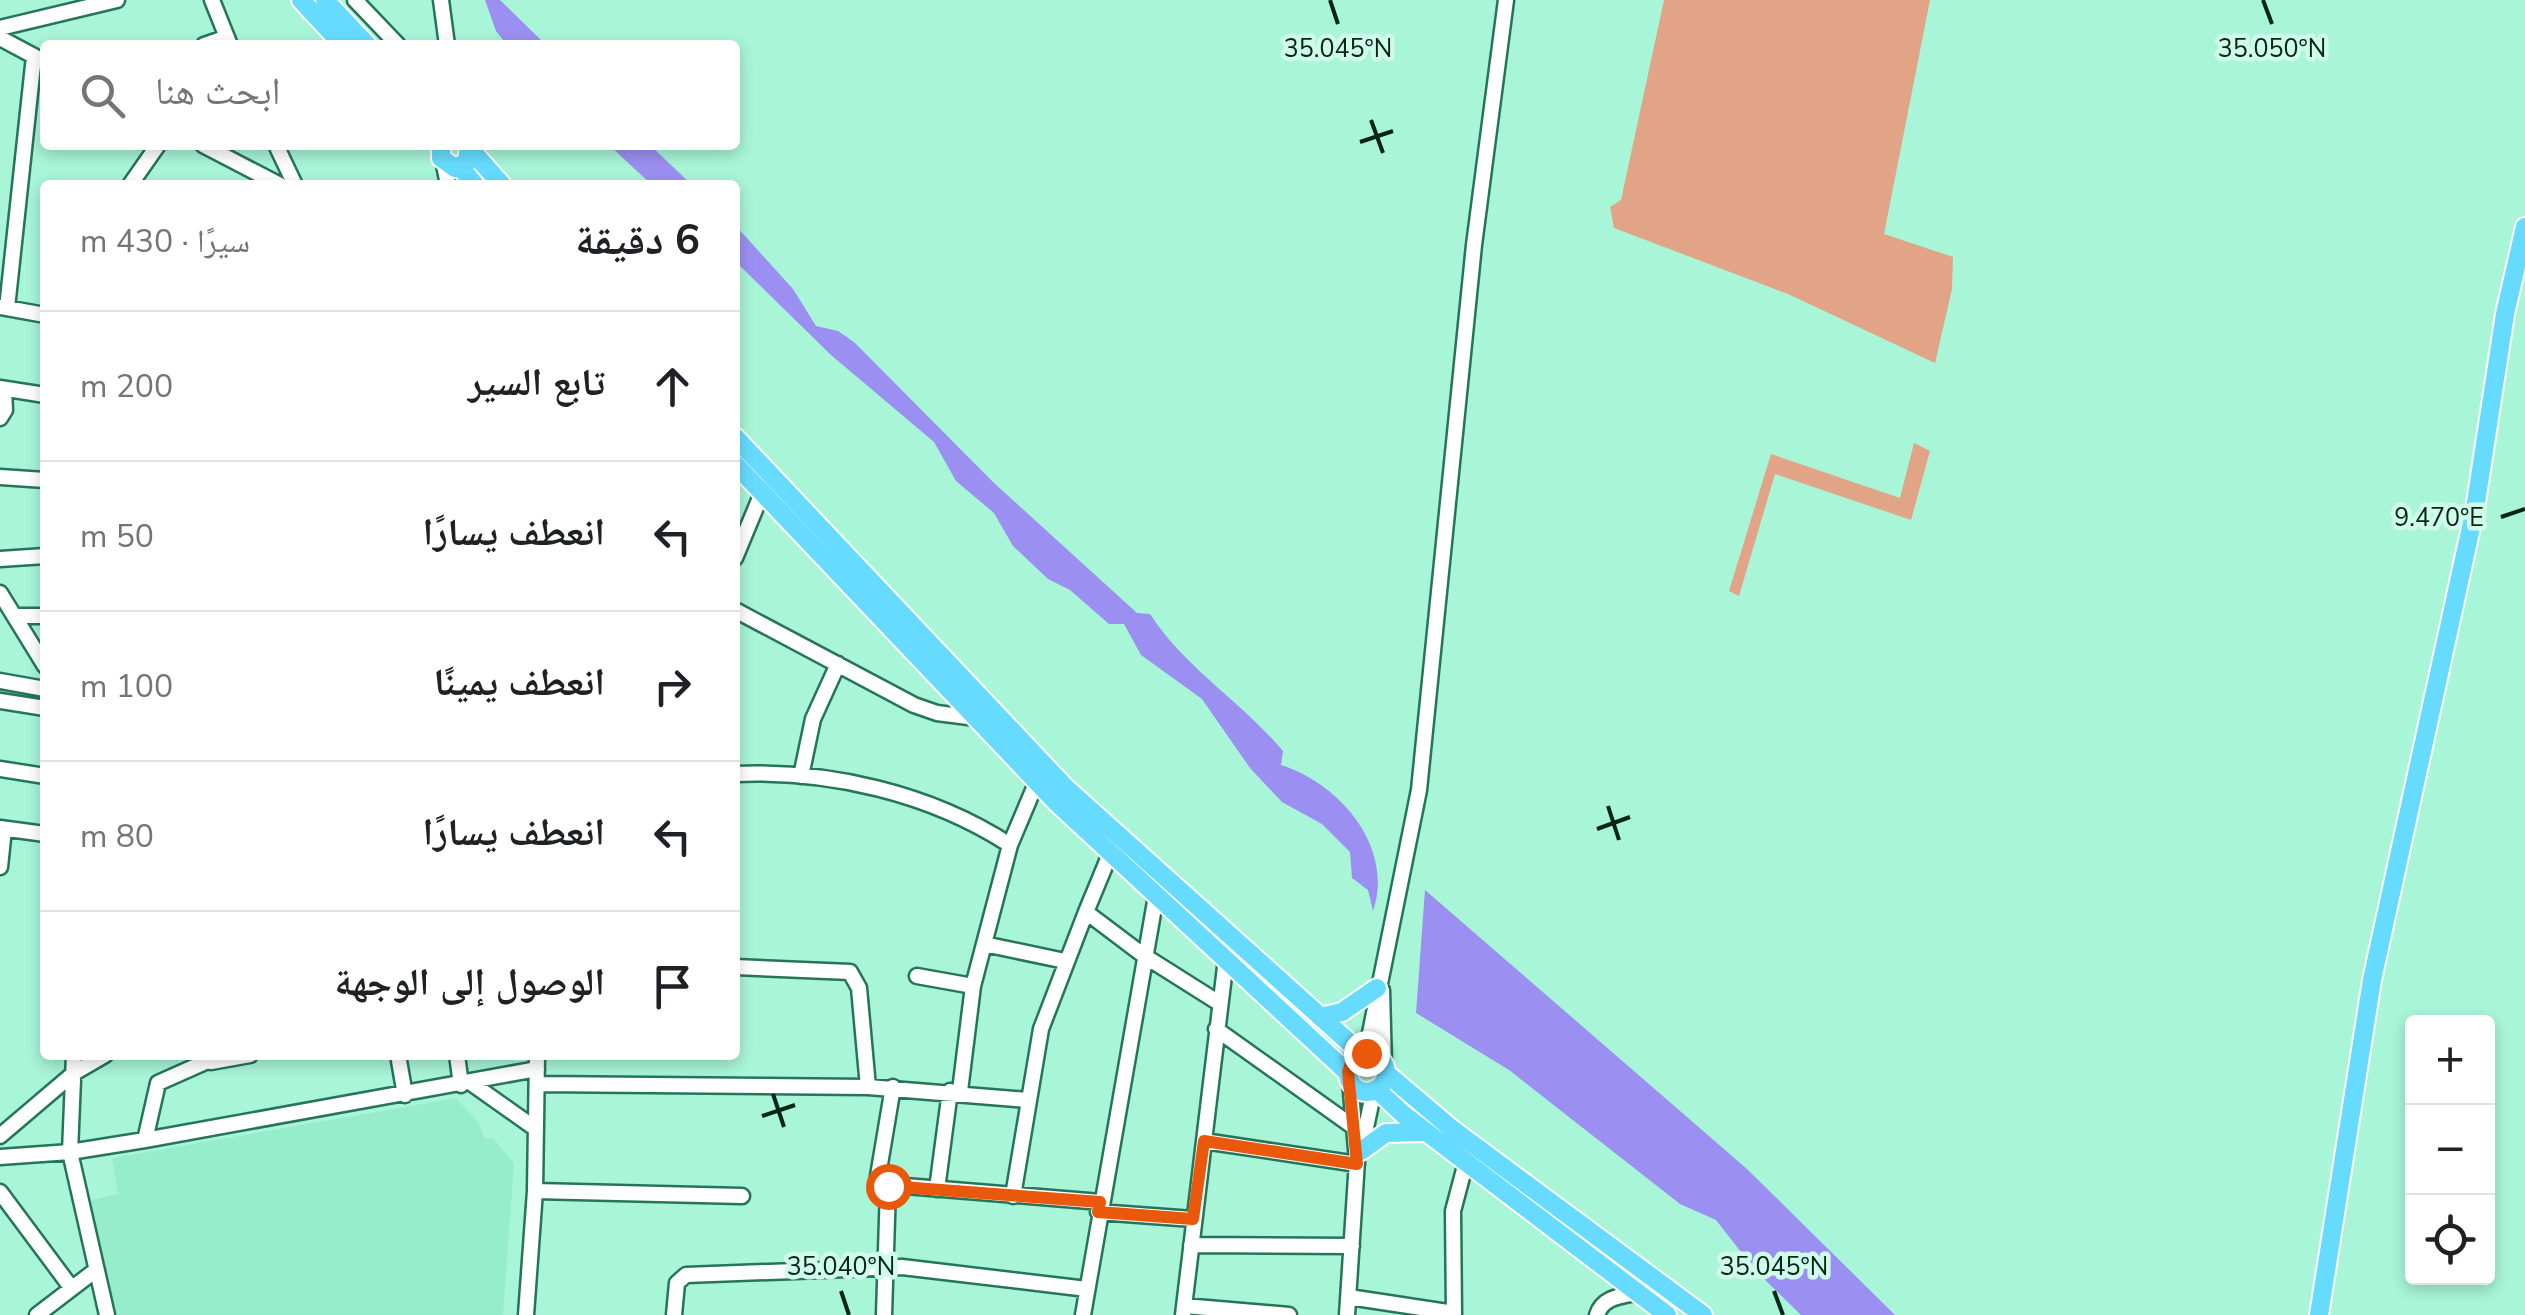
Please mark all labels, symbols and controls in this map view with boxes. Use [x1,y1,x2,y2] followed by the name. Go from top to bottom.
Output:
[1284,32,1392,66] text: 35.045°N
[2218,32,2326,66] text: 35.050°N
[40,40,740,150] search box
[155,66,281,117] text: ابحث هنا
[75,68,130,123] icon: search
[575,212,700,269] text: 6 دقيقة
[80,220,250,263] text: سيرًا · 430 m
[468,357,605,408] text: تابع السير
[645,359,700,414] icon: ahead
[80,365,173,408] text: 200 m
[2394,501,2484,535] text: 9.470°E
[422,507,605,558] text: انعطف يسارًا
[645,509,700,564] icon: left
[80,515,154,558] text: 50 m
[434,657,605,708] text: انعطف يمينًا
[645,659,700,714] icon: right
[80,665,173,708] text: 100 m
[422,807,605,858] text: انعطف يسارًا
[645,809,700,864] icon: left
[80,815,154,858] text: 80 m
[335,957,605,1008] text: الوصول إلى الوجهة
[645,959,700,1014] icon: arrive
[2405,1015,2495,1285] map controls
[2405,1015,2495,1105] button: +
[1344,1031,1390,1077] route end
[2405,1105,2495,1195] button: −
[866,1164,912,1210] route start
[2405,1195,2495,1285] button: locate
[787,1250,895,1284] text: 35.040°N
[1720,1250,1828,1284] text: 35.045°N

